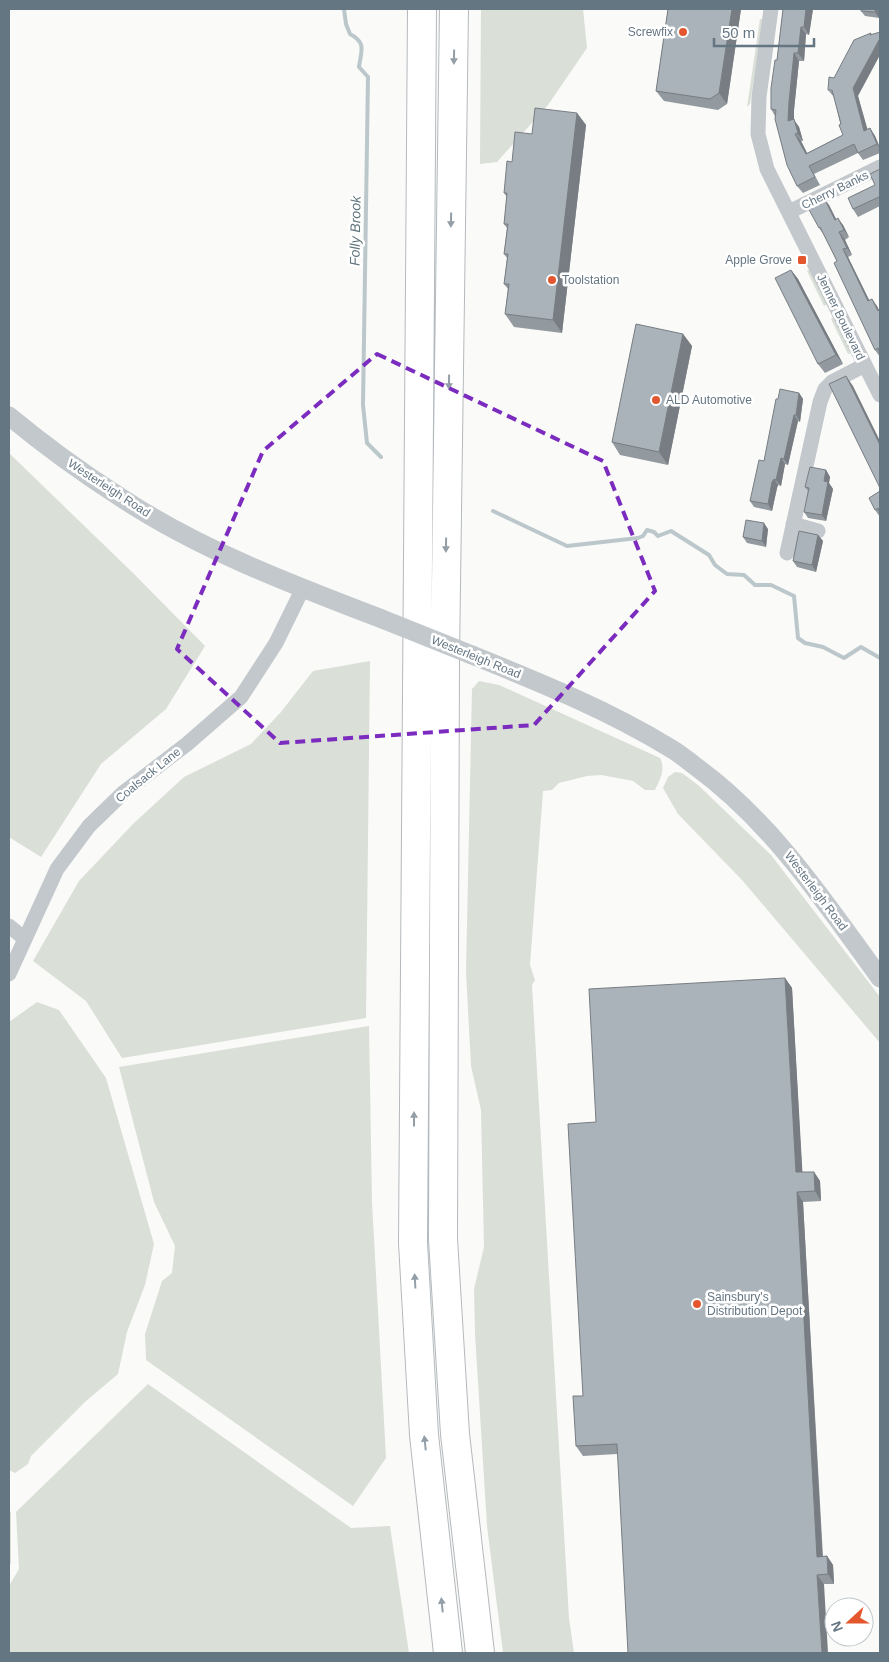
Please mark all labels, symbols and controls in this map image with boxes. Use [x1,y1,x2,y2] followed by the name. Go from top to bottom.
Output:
[714,15,814,47] scale bar
[722,24,755,41] text: 50 m
[628,25,673,39] place label: Screwfix
[677,26,689,38] marker: Screwfix
[449,50,457,66] one-way arrow
[799,168,871,212] street label: Cherry Banks
[346,195,364,266] water label: Folly Brook
[447,212,455,228] one-way arrow
[725,253,792,267] place label: Apple Grove
[796,254,808,266] marker: Apple Grove
[814,272,868,362] street label: Jenner Boulevard
[562,273,619,287] place label: Toolstation
[546,274,558,286] marker: Toolstation
[445,375,453,391] one-way arrow
[666,393,752,407] place label: ALD Automotive
[650,394,662,406] marker: ALD Automotive
[65,456,153,520] street label: Westerleigh Road
[442,537,450,553] one-way arrow
[429,633,523,681] street label: Westerleigh Road
[113,744,184,805] street label: Coalsack Lane
[782,849,850,933] street label: Westerleigh Road
[410,1110,418,1126] one-way arrow
[411,1273,419,1289] one-way arrow
[707,1290,803,1318] place label: Sainsbury's Distribution Depot
[691,1298,703,1310] marker: Sainsbury's Distribution Depot
[421,1435,429,1451] one-way arrow
[438,1597,446,1613] one-way arrow
[824,1597,874,1647] north arrow
[828,1619,846,1634] text: N

